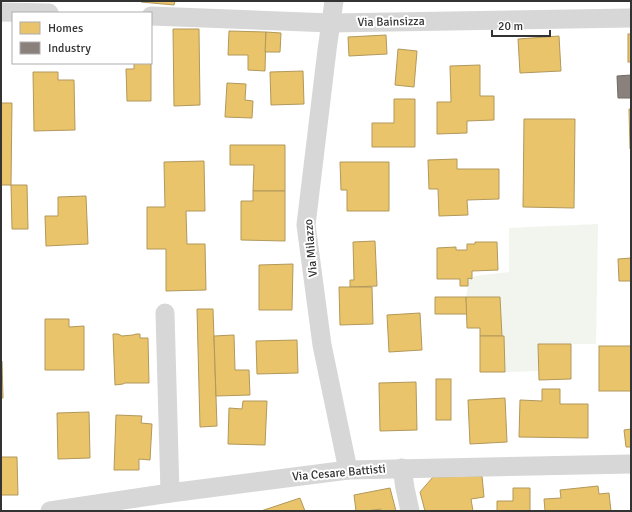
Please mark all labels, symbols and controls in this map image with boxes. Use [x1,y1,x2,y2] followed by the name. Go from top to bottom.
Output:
[12,12,152,64] legend
[492,12,550,38] scale bar
[357,14,425,30] street label: Via Bainsizza
[498,19,523,34] text: 20 m
[48,21,83,36] text: Homes
[48,41,91,56] text: Industry
[301,218,321,278] street label: Via Milazzo
[292,461,386,485] street label: Via Cesare Battisti

